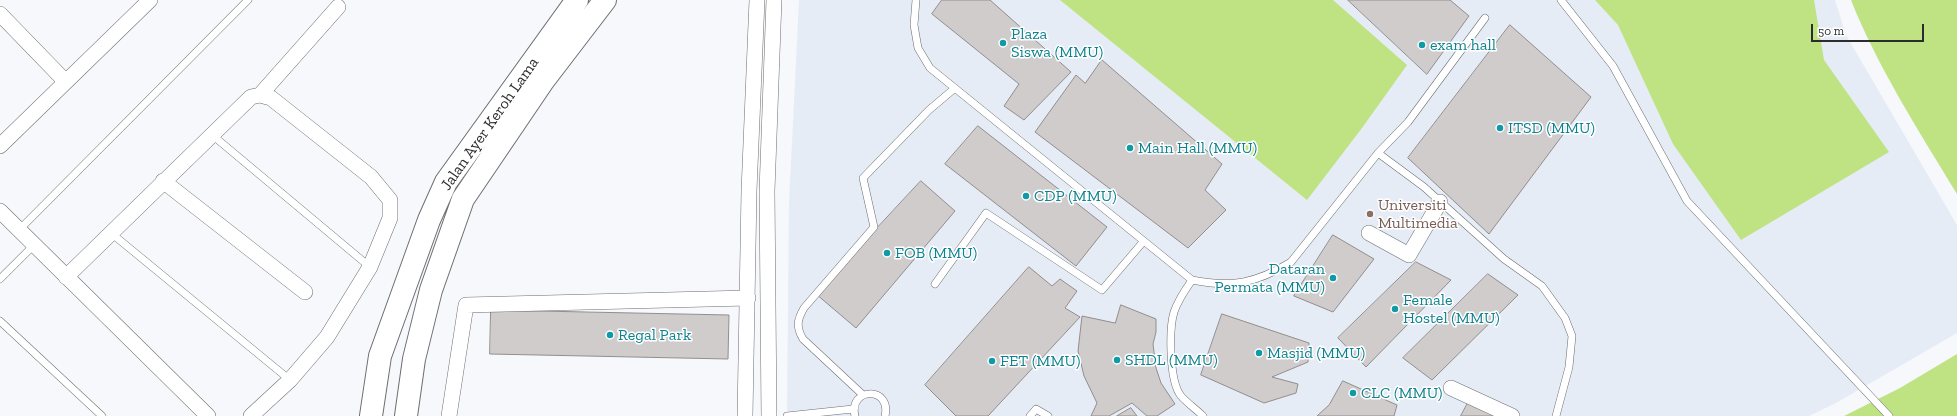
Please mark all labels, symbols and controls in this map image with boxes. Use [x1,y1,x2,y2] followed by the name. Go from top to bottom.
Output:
[1813,16,1926,42] scale bar
[1011,24,1103,62] place label: Plaza Siswa (MMU)
[1818,24,1844,38] text: 50 m
[1430,35,1496,55] place label: exam hall
[998,38,1008,48] marker: Plaza Siswa (MMU)
[1417,40,1427,50] marker: exam hall
[437,54,543,194] street label: Jalan Ayer Keroh Lama
[1508,118,1595,138] place label: ITSD (MMU)
[1495,123,1505,133] marker: ITSD (MMU)
[1138,138,1257,158] place label: Main Hall (MMU)
[1125,143,1135,153] marker: Main Hall (MMU)
[1034,186,1117,206] place label: CDP (MMU)
[1021,191,1031,201] marker: CDP (MMU)
[1378,195,1458,233] place label: Universiti Multimedia
[1365,209,1375,219] marker: Universiti Multimedia
[895,243,977,263] place label: FOB (MMU)
[882,248,892,258] marker: FOB (MMU)
[1215,259,1325,297] place label: Dataran Permata (MMU)
[1328,273,1338,283] marker: Dataran Permata (MMU)
[1403,290,1500,328] place label: Female Hostel (MMU)
[1390,304,1400,314] marker: Female Hostel (MMU)
[618,325,691,345] place label: Regal Park
[605,330,615,340] marker: Regal Park
[1267,343,1365,363] place label: Masjid (MMU)
[1254,348,1264,358] marker: Masjid (MMU)
[1125,350,1218,370] place label: SHDL (MMU)
[1000,351,1080,371] place label: FET (MMU)
[1112,355,1122,365] marker: SHDL (MMU)
[987,356,997,366] marker: FET (MMU)
[1361,383,1443,403] place label: CLC (MMU)
[1348,388,1358,398] marker: CLC (MMU)

